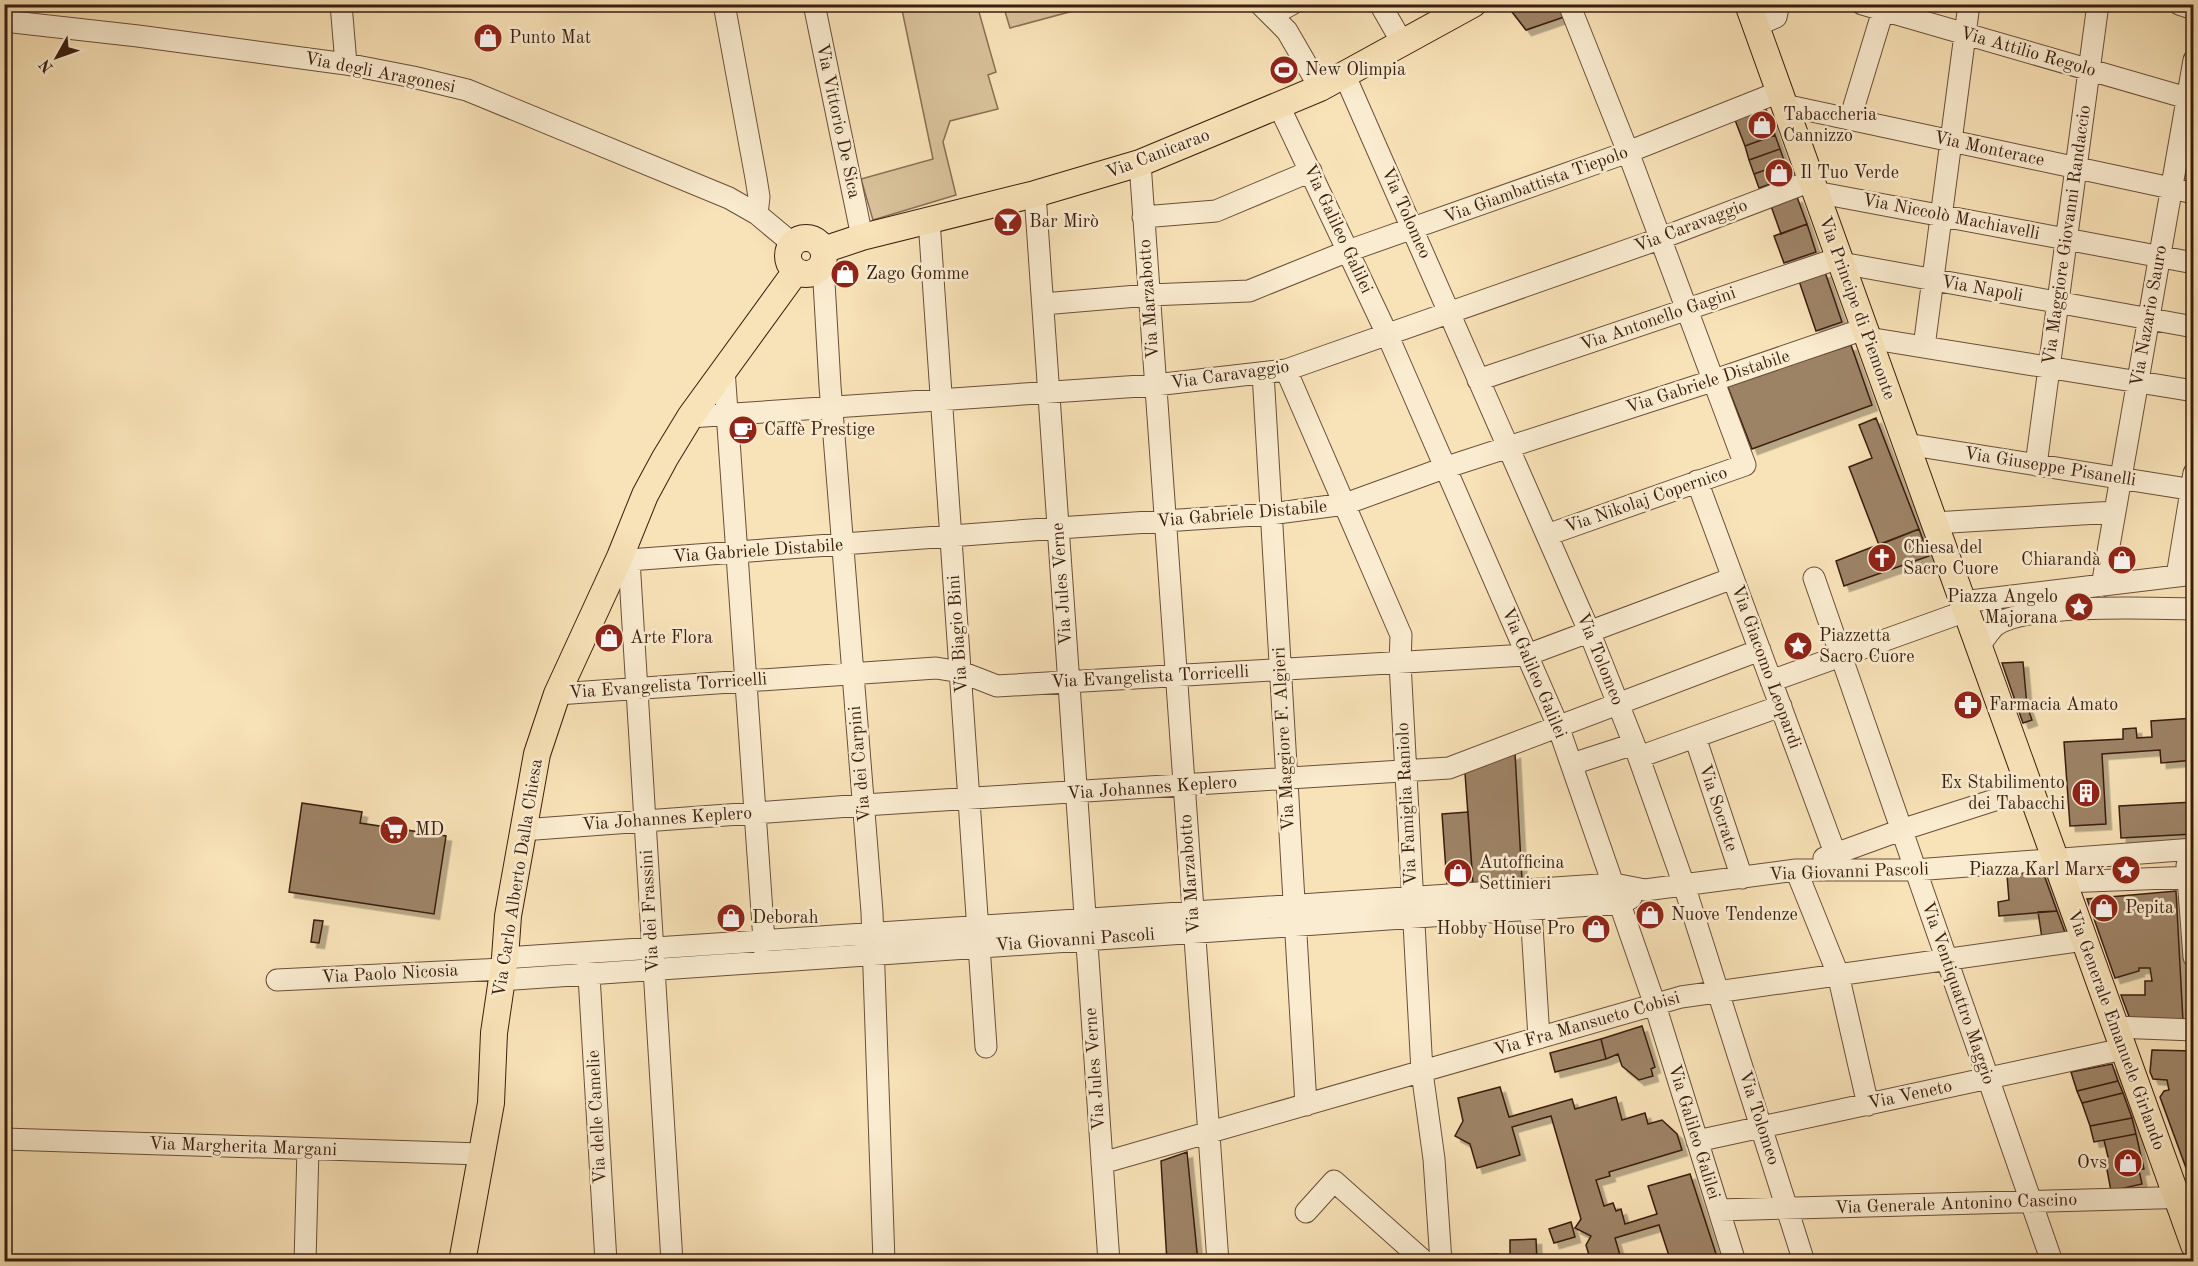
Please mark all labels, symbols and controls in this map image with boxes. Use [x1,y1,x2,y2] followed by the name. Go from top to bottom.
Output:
[472,22,504,54] shop icon: Punto Mat
[1958,24,2098,80] street label: Via Attilio Regolo
[27,27,87,87] north arrow
[509,29,591,47] place label: Punto Mat
[813,42,863,200] street label: Via Vittorio De Sica
[303,50,457,96] street label: Via degli Aragonesi
[1268,54,1300,86] sports icon: New Olimpia
[36,55,57,75] text: N
[1305,61,1406,79] place label: New Olimpia
[2040,104,2094,366] street label: Via Maggiore Giovanni Randaccio
[1783,106,1877,145] place label: Tabaccheria Cannizzo
[1746,109,1778,141] shop icon: Tabaccheria Cannizzo
[1104,126,1212,182] street label: Via Canicarao
[1932,128,2046,170] street label: Via Monterace
[1442,143,1631,227] street label: Via Giambattista Tiepolo
[1763,157,1795,189] shop icon: Il Tuo Verde
[1300,162,1376,296] street label: Via Galileo Galilei
[1800,164,1899,182] place label: Il Tuo Verde
[1378,165,1434,261] street label: Via Tolomeo
[1861,191,2041,243] street label: Via Niccolò Machiavelli
[1632,196,1750,256] street label: Via Caravaggio
[992,206,1024,238] bar icon: Bar Mirò
[1029,213,1099,231] place label: Bar Mirò
[1815,214,1899,402] street label: Via Principe di Piemonte
[1136,239,1162,359] street label: Via Marzabotto
[2128,244,2170,388] street label: Via Nazario Sauro
[829,258,861,290] shop icon: Zago Gomme
[866,265,969,283] place label: Zago Gomme
[1940,273,2024,305] street label: Via Napoli
[1578,284,1738,354] street label: Via Antonello Gagini
[1624,347,1792,417] street label: Via Gabriele Distabile
[1170,358,1291,392] street label: Via Caravaggio
[727,414,759,446] cafe icon: Caffè Prestige
[764,421,875,439] place label: Caffè Prestige
[1963,445,2137,490] street label: Via Giuseppe Pisanelli
[1562,464,1730,536] street label: Via Nikolaj Copernico
[1156,498,1328,530] street label: Via Gabriele Distabile
[1049,522,1075,646] street label: Via Jules Verne
[672,536,844,566] street label: Via Gabriele Distabile
[1903,539,1999,578] place label: Chiesa del Sacro Cuore
[1866,542,1898,574] church icon: Chiesa del Sacro Cuore
[2106,544,2138,576] shop icon: Chiarandà
[2021,551,2101,569] place label: Chiarandà
[945,574,971,694] street label: Via Biagio Bini
[1728,583,1804,751] street label: Via Giacomo Leopardi
[1947,588,2058,627] place label: Piazza Angelo Majorana
[2063,591,2095,623] place icon: Piazza Angelo Majorana
[1498,605,1570,741] street label: Via Galileo Galilei
[1573,610,1627,708] street label: Via Tolomeo
[593,622,625,654] shop icon: Arte Flora
[1819,627,1915,666] place label: Piazzetta Sacro Cuore
[630,629,713,647] place label: Arte Flora
[1782,630,1814,662] place icon: Piazzetta Sacro Cuore
[1270,646,1298,832] street label: Via Maggiore F. Algieri
[1050,663,1250,691] street label: Via Evangelista Torricelli
[568,670,768,702] street label: Via Evangelista Torricelli
[1952,689,1984,721] pharmacy icon: Farmacia Amato
[1989,696,2118,714] place label: Farmacia Amato
[846,705,874,823] street label: Via dei Carpini
[1394,722,1420,886] street label: Via Famiglia Raniolo
[490,757,546,998] street label: Via Carlo Alberto Dalla Chiesa
[1695,762,1741,854] street label: Via Socrate
[1066,773,1238,803] street label: Via Johannes Keplero
[1941,774,2065,813] place label: Ex Stabilimento dei Tabacchi
[2070,777,2102,809] building icon: Ex Stabilimento dei Tabacchi
[581,804,753,834] street label: Via Johannes Keplero
[378,814,410,846] supermarket icon: MD
[1177,814,1203,934] street label: Via Marzabotto
[415,821,444,839] place label: MD
[638,849,662,973] street label: Via dei Frassini
[1479,854,1564,893] place label: Autofficina Settinieri
[2110,854,2142,886] place icon: Piazza Karl Marx
[1442,857,1474,889] shop icon: Autofficina Settinieri
[1769,860,1929,884] street label: Via Giovanni Pascoli
[1969,861,2105,879] place label: Piazza Karl Marx
[2088,892,2120,924] shop icon: Pepita
[1634,899,1666,931] shop icon: Nuove Tendenze
[1918,899,1998,1087] street label: Via Ventiquattro Maggio
[2125,899,2174,917] place label: Pepita
[715,902,747,934] shop icon: Deborah
[1671,906,1798,924] place label: Nuove Tendenze
[2064,908,2168,1152] street label: Via Generale Emanuele Girlando
[752,909,819,927] place label: Deborah
[1580,913,1612,945] shop icon: Hobby House Pro
[1436,920,1575,938] place label: Hobby House Pro
[995,925,1155,955] street label: Via Giovanni Pascoli
[321,961,459,987] street label: Via Paolo Nicosia
[1492,989,1682,1059] street label: Via Fra Mansueto Cobisi
[1082,1007,1108,1131] street label: Via Jules Verne
[585,1050,609,1184] street label: Via delle Camelie
[1665,1062,1723,1202] street label: Via Galileo Galilei
[1735,1069,1783,1167] street label: Via Tolomeo
[1866,1077,1954,1113] street label: Via Veneto
[149,1135,337,1159] street label: Via Margherita Margani
[2112,1147,2144,1179] shop icon: Ovs
[2077,1154,2107,1172] place label: Ovs
[1834,1191,2078,1217] street label: Via Generale Antonino Cascino

